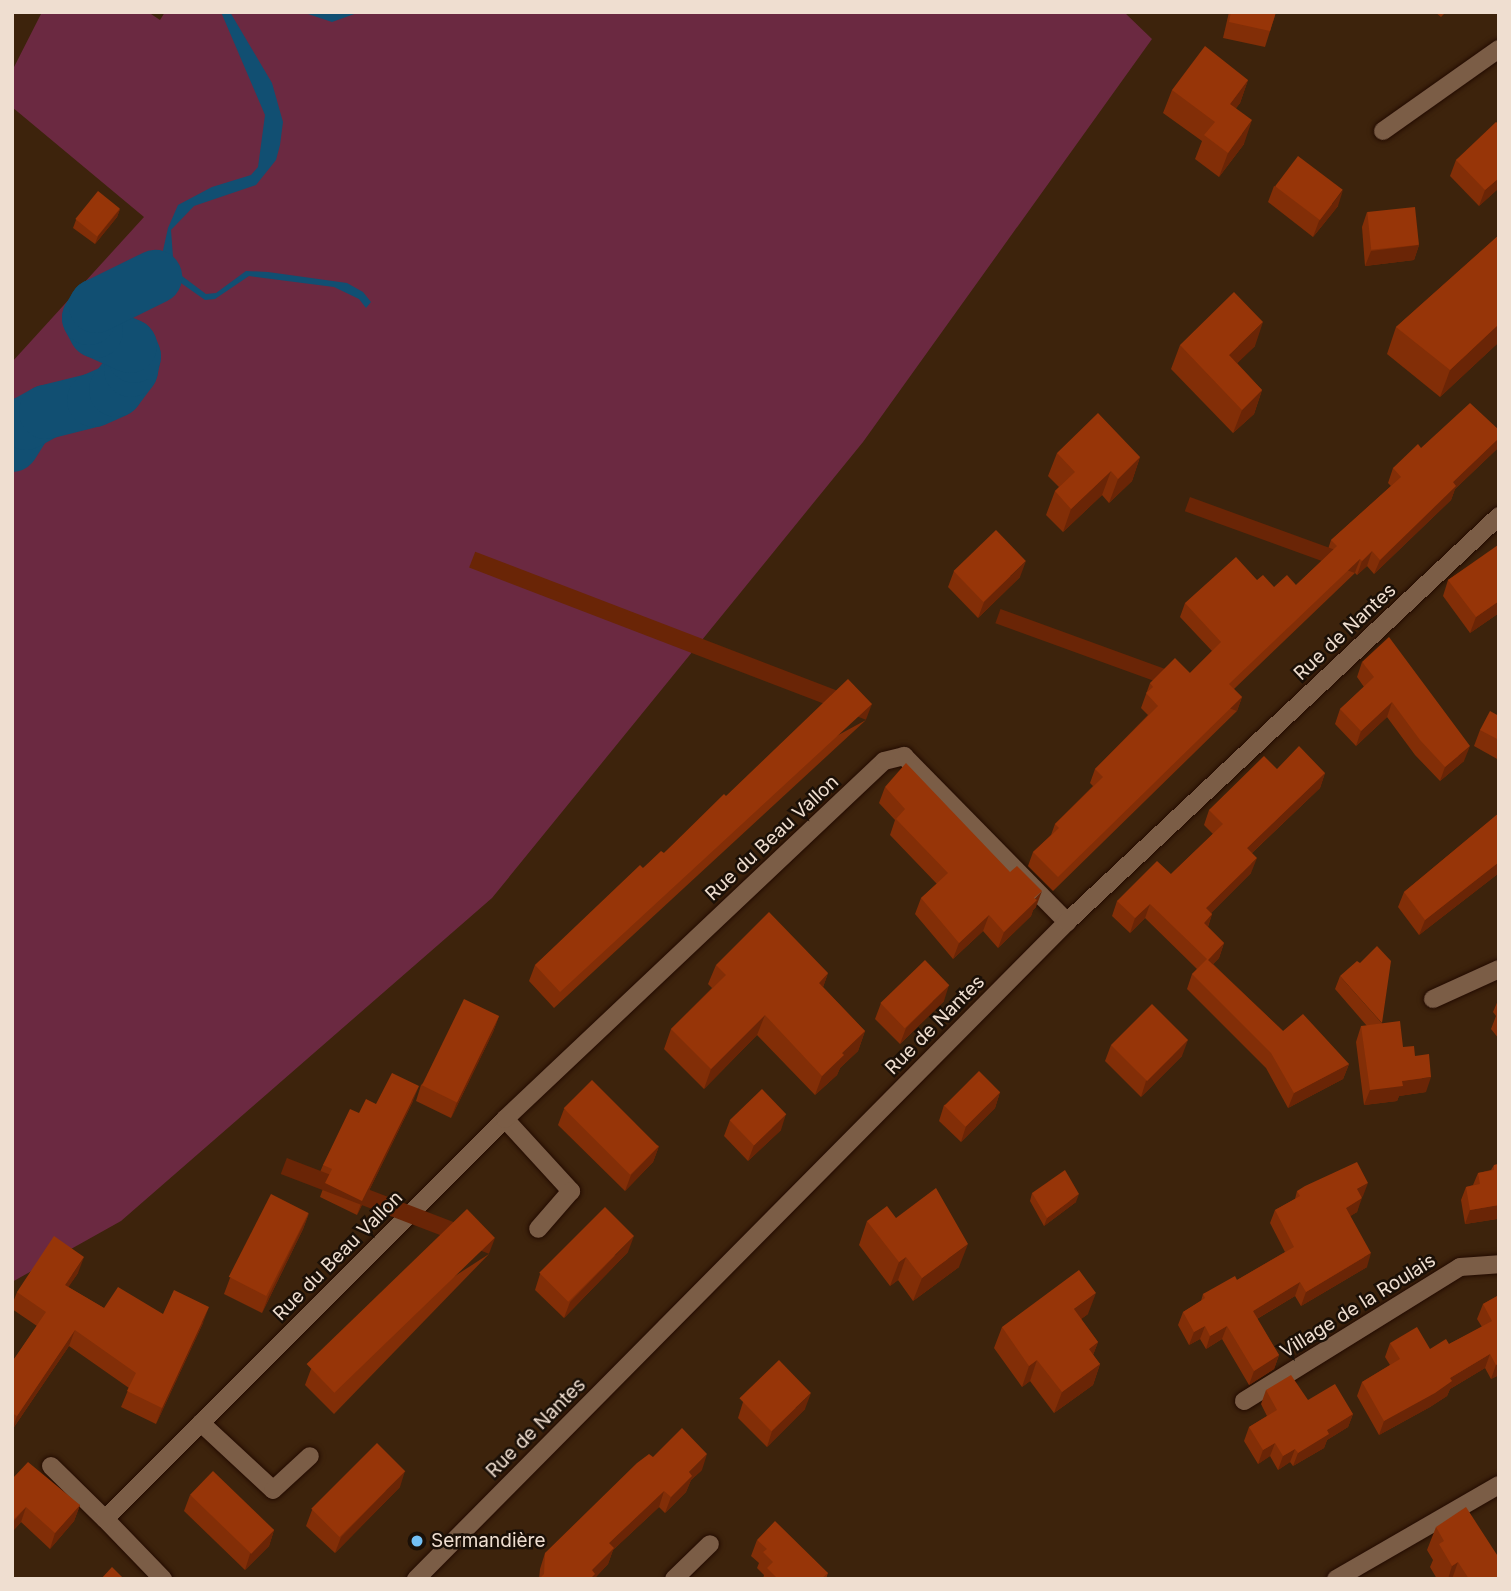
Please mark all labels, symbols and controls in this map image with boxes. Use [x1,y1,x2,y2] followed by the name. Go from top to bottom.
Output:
[1289,579,1401,685] street label: Rue de Nantes
[701,770,843,906] street label: Rue du Beau Vallon
[881,971,989,1079] street label: Rue de Nantes
[269,1187,407,1325] street label: Rue du Beau Vallon
[1276,1249,1440,1363] street label: Village de la Roulais
[482,1374,590,1482] street label: Rue de Nantes
[431,1530,545,1552] place label: Sermandière
[409,1533,425,1549] marker: Sermandière

